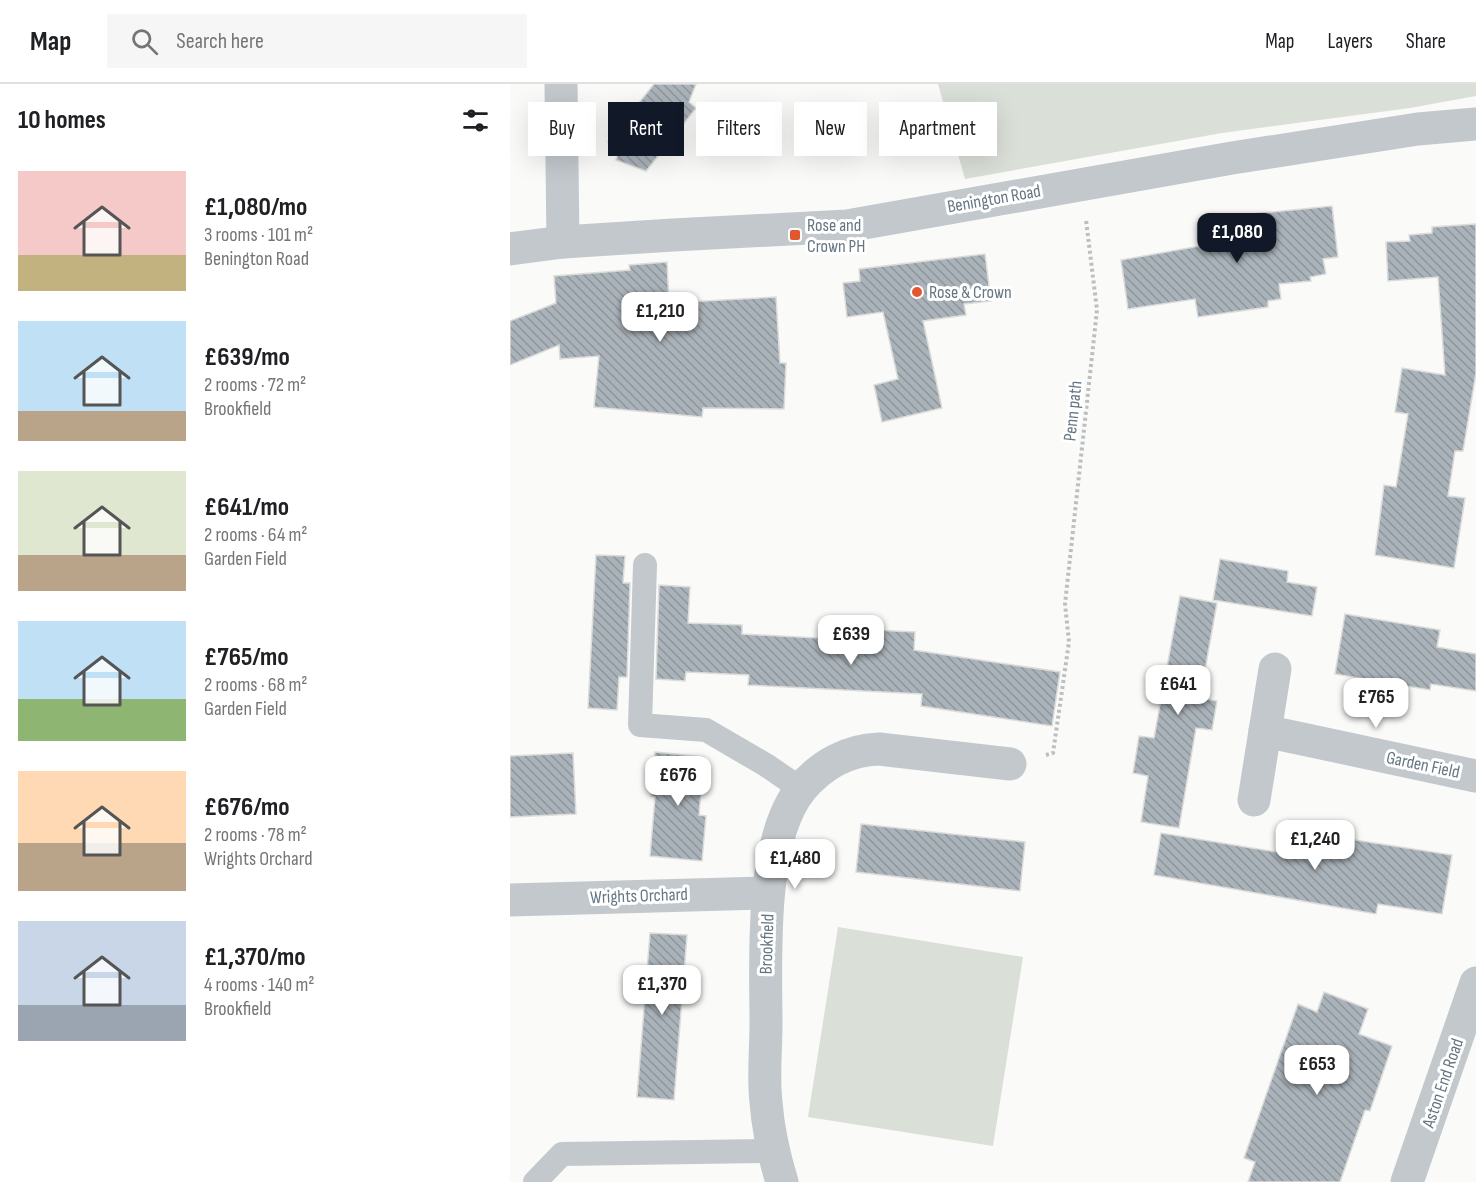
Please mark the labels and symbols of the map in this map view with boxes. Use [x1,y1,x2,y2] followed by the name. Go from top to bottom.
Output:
[946,180,1042,218] street label: Benington Road
[1188,213,1286,264] pin: £1,080
[807,215,865,257] place label: Rose and Crown PH
[788,228,802,242] marker: Rose and Crown PH
[929,282,1012,303] place label: Rose & Crown
[910,285,924,299] marker: Rose & Crown
[611,292,709,343] pin: £1,210
[1059,380,1087,442] street label: Penn path
[815,615,887,666] pin: £639
[1142,665,1214,716] pin: £641
[1340,678,1412,729] pin: £765
[1384,747,1462,783] street label: Garden Field
[642,756,714,807] pin: £676
[1266,820,1364,871] pin: £1,240
[746,839,844,890] pin: £1,480
[590,884,688,908] street label: Wrights Orchard
[755,913,779,975] street label: Brookfield
[613,965,711,1016] pin: £1,370
[1418,1036,1468,1131] street label: Aston End Road
[1281,1045,1353,1096] pin: £653

